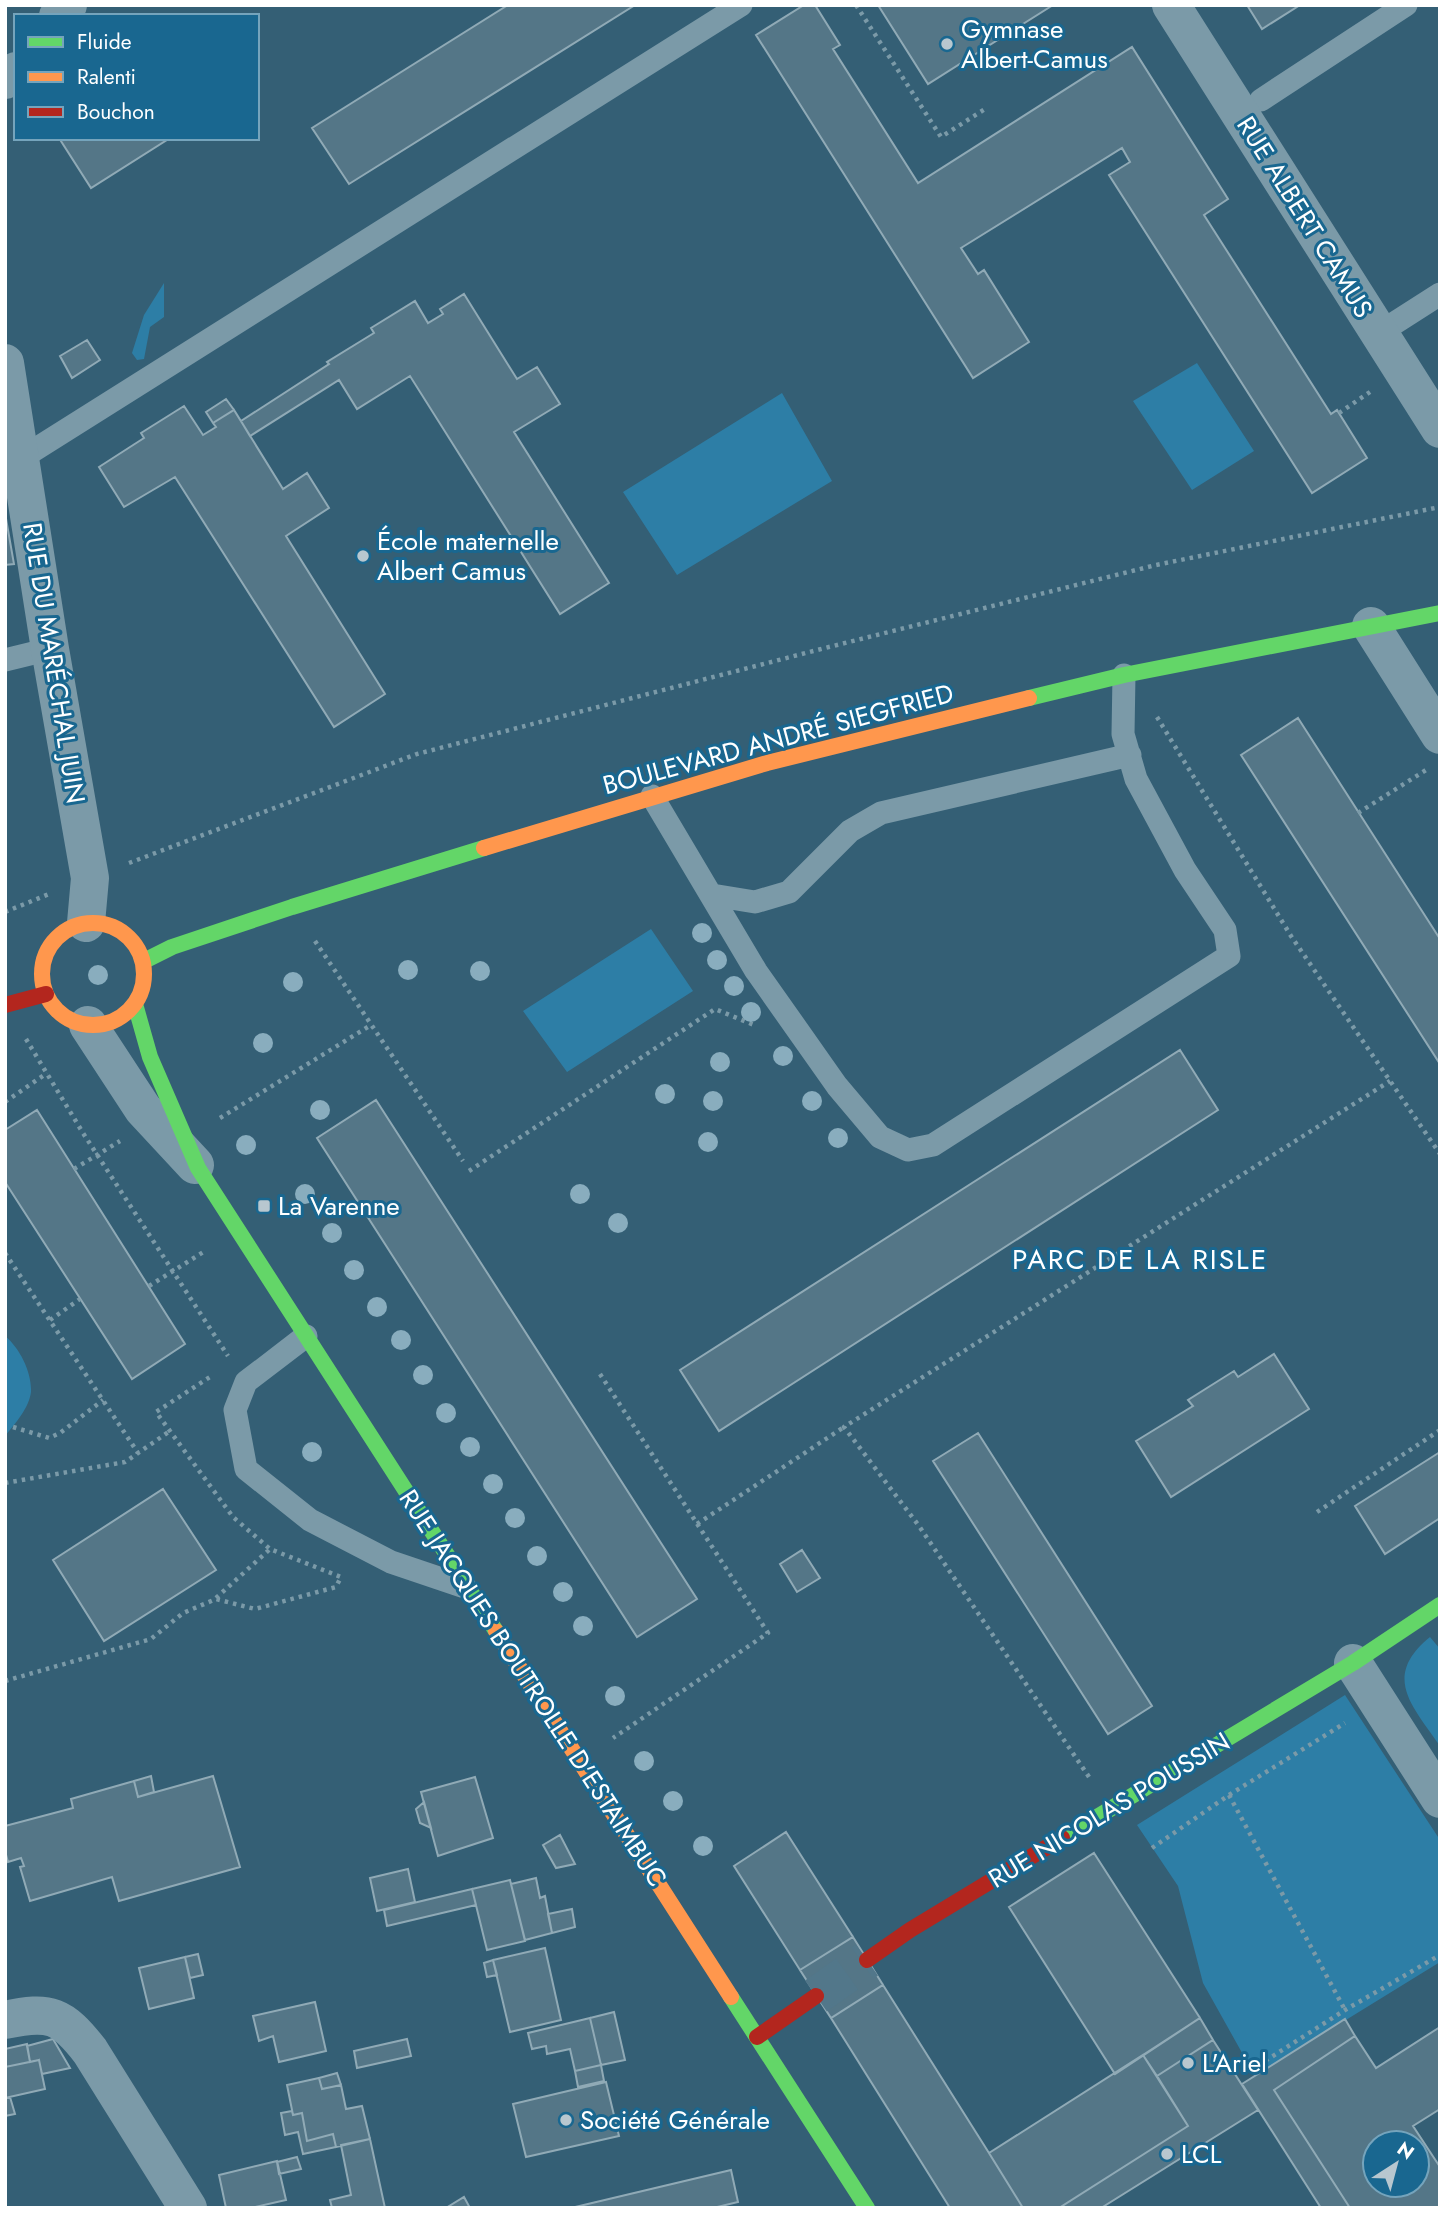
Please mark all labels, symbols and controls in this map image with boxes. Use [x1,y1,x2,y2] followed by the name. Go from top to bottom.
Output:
[961,10,1108,78] place label: Gymnase Albert-Camus
[14,14,259,140] legend
[77,27,132,57] text: Fluide
[939,36,955,52] marker: Gymnase Albert-Camus
[77,62,136,92] text: Ralenti
[77,97,155,127] text: Bouchon
[1228,109,1382,325] street label: RUE ALBERT CAMUS
[13,520,95,806] street label: RUE DU MARÉCHAL JUIN
[377,522,559,590] place label: École maternelle Albert Camus
[355,548,371,564] marker: École maternelle Albert Camus
[598,674,958,804] street label: BOULEVARD ANDRÉ SIEGFRIED
[278,1187,400,1225] place label: La Varenne
[256,1198,272,1214] marker: La Varenne
[1012,1239,1268,1280] district label: PARC DE LA RISLE
[390,1482,676,1894] street label: RUE JACQUES BOUTROLLE D'ESTAIMBUC
[981,1723,1237,1897] street label: RUE NICOLAS POUSSIN
[1202,2044,1267,2082] place label: L'Ariel
[1180,2055,1196,2071] marker: L'Ariel
[580,2101,770,2139] place label: Société Générale
[558,2112,574,2128] marker: Société Générale
[1361,2129,1431,2199] north arrow
[1181,2135,1222,2173] place label: LCL
[1392,2135,1420,2166] text: N
[1159,2146,1175,2162] marker: LCL

